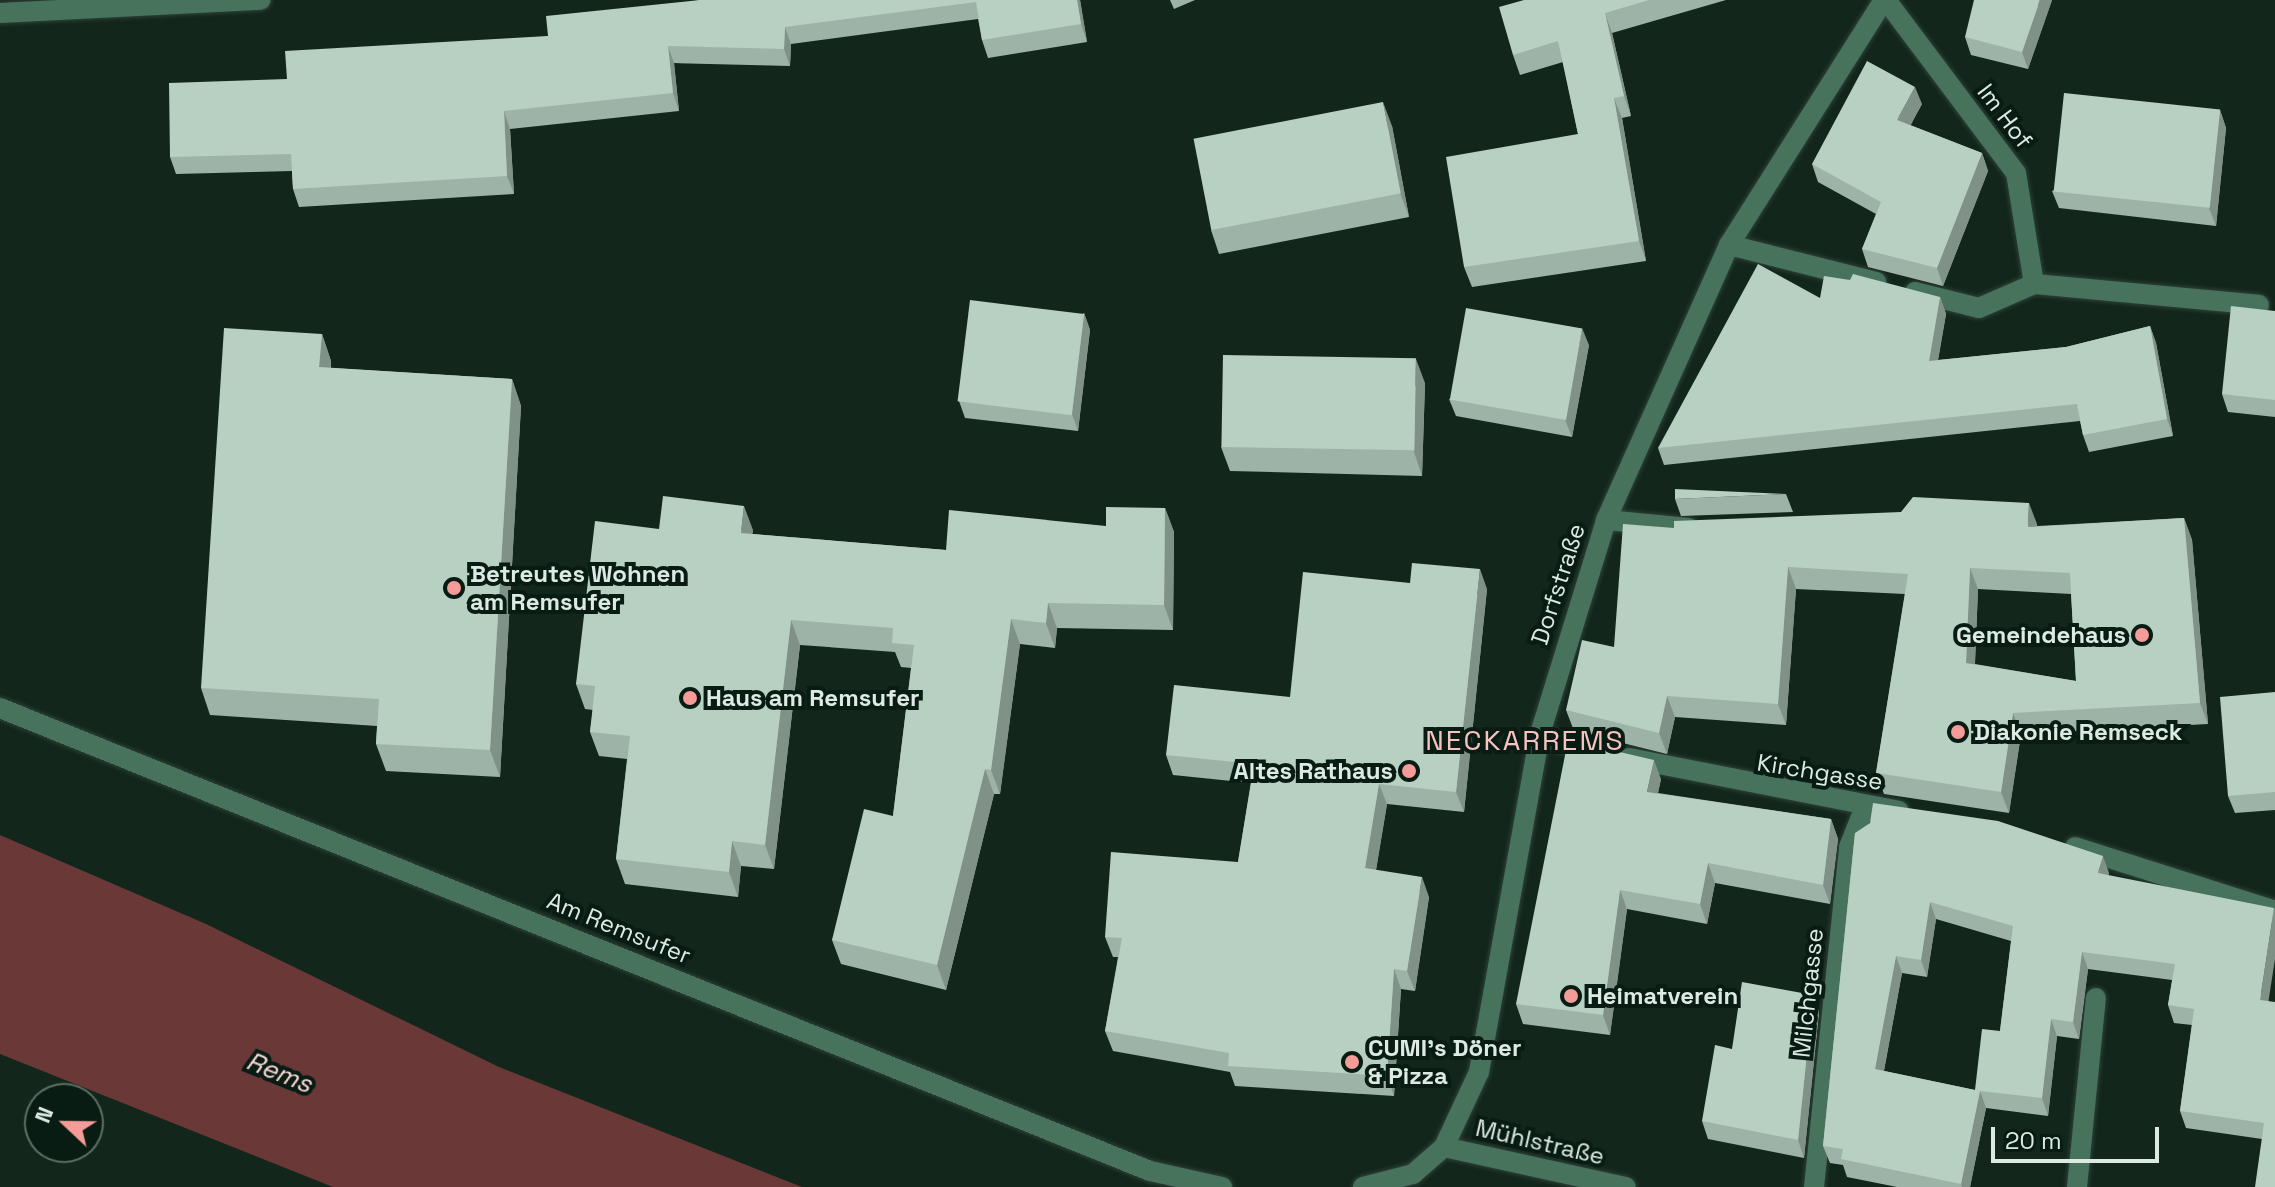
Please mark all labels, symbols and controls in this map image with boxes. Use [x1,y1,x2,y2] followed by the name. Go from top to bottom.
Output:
[1971,78,2039,154] street label: Im Hof
[1525,520,1591,648] street label: Dorfstraße
[470,560,685,616] place label: Betreutes Wohnen am Remsufer
[445,579,463,597] marker: Betreutes Wohnen am Remsufer
[1956,621,2126,649] place label: Gemeindehaus
[2133,626,2151,644] marker: Gemeindehaus
[706,684,920,712] place label: Haus am Remsufer
[681,689,699,707] marker: Haus am Remsufer
[1974,718,2182,746] place label: Diakonie Remseck
[1425,723,1625,757] district label: NECKARREMS
[1949,723,1967,741] marker: Diakonie Remseck
[1755,748,1885,796] street label: Kirchgasse
[1234,757,1393,785] place label: Altes Rathaus
[1400,762,1418,780] marker: Altes Rathaus
[543,886,695,970] street label: Am Remsufer
[1787,927,1829,1059] street label: Milchgasse
[1587,982,1738,1010] place label: Heimatverein
[1562,987,1580,1005] marker: Heimatverein
[1368,1034,1521,1090] place label: CUMI's Döner & Pizza
[242,1046,316,1100] water label: Rems
[1343,1053,1361,1071] marker: CUMI's Döner & Pizza
[24,1083,104,1163] north arrow
[28,1103,59,1127] text: N
[1995,1111,2163,1161] scale bar
[1473,1113,1607,1171] street label: Mühlstraße
[2005,1125,2062,1156] text: 20 m

